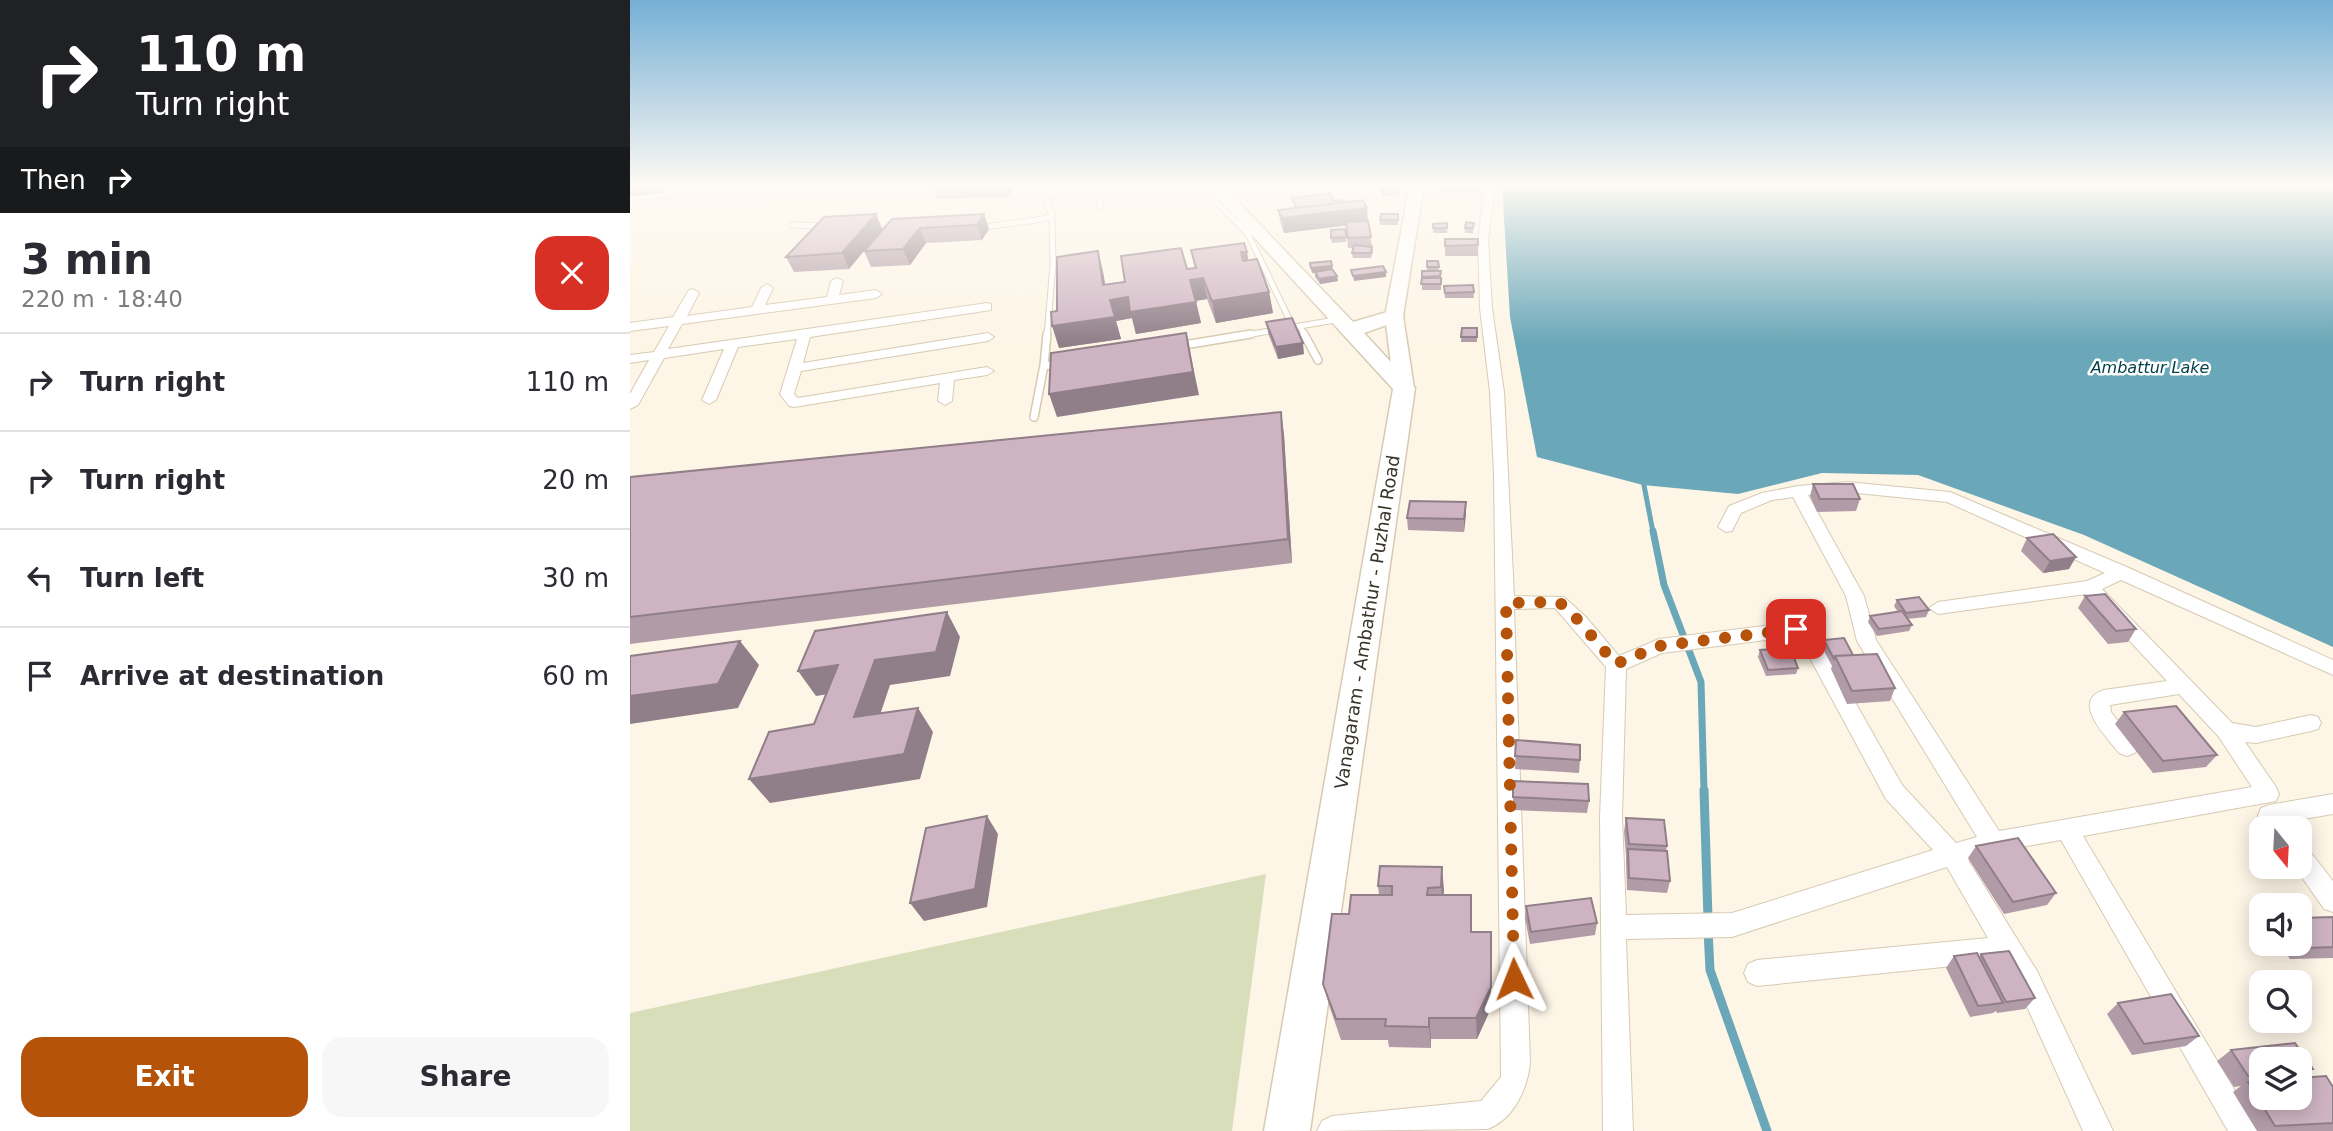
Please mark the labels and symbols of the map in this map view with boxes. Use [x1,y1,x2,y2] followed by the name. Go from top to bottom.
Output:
[2090,358,2209,377] water label: Ambattur Lake
[1330,453,1404,791] street label: Vanagaram - Ambathur - Puzhal Road
[1766,599,1826,659] pin
[2249,816,2312,878] north arrow
[1477,942,1551,1016] position arrow

